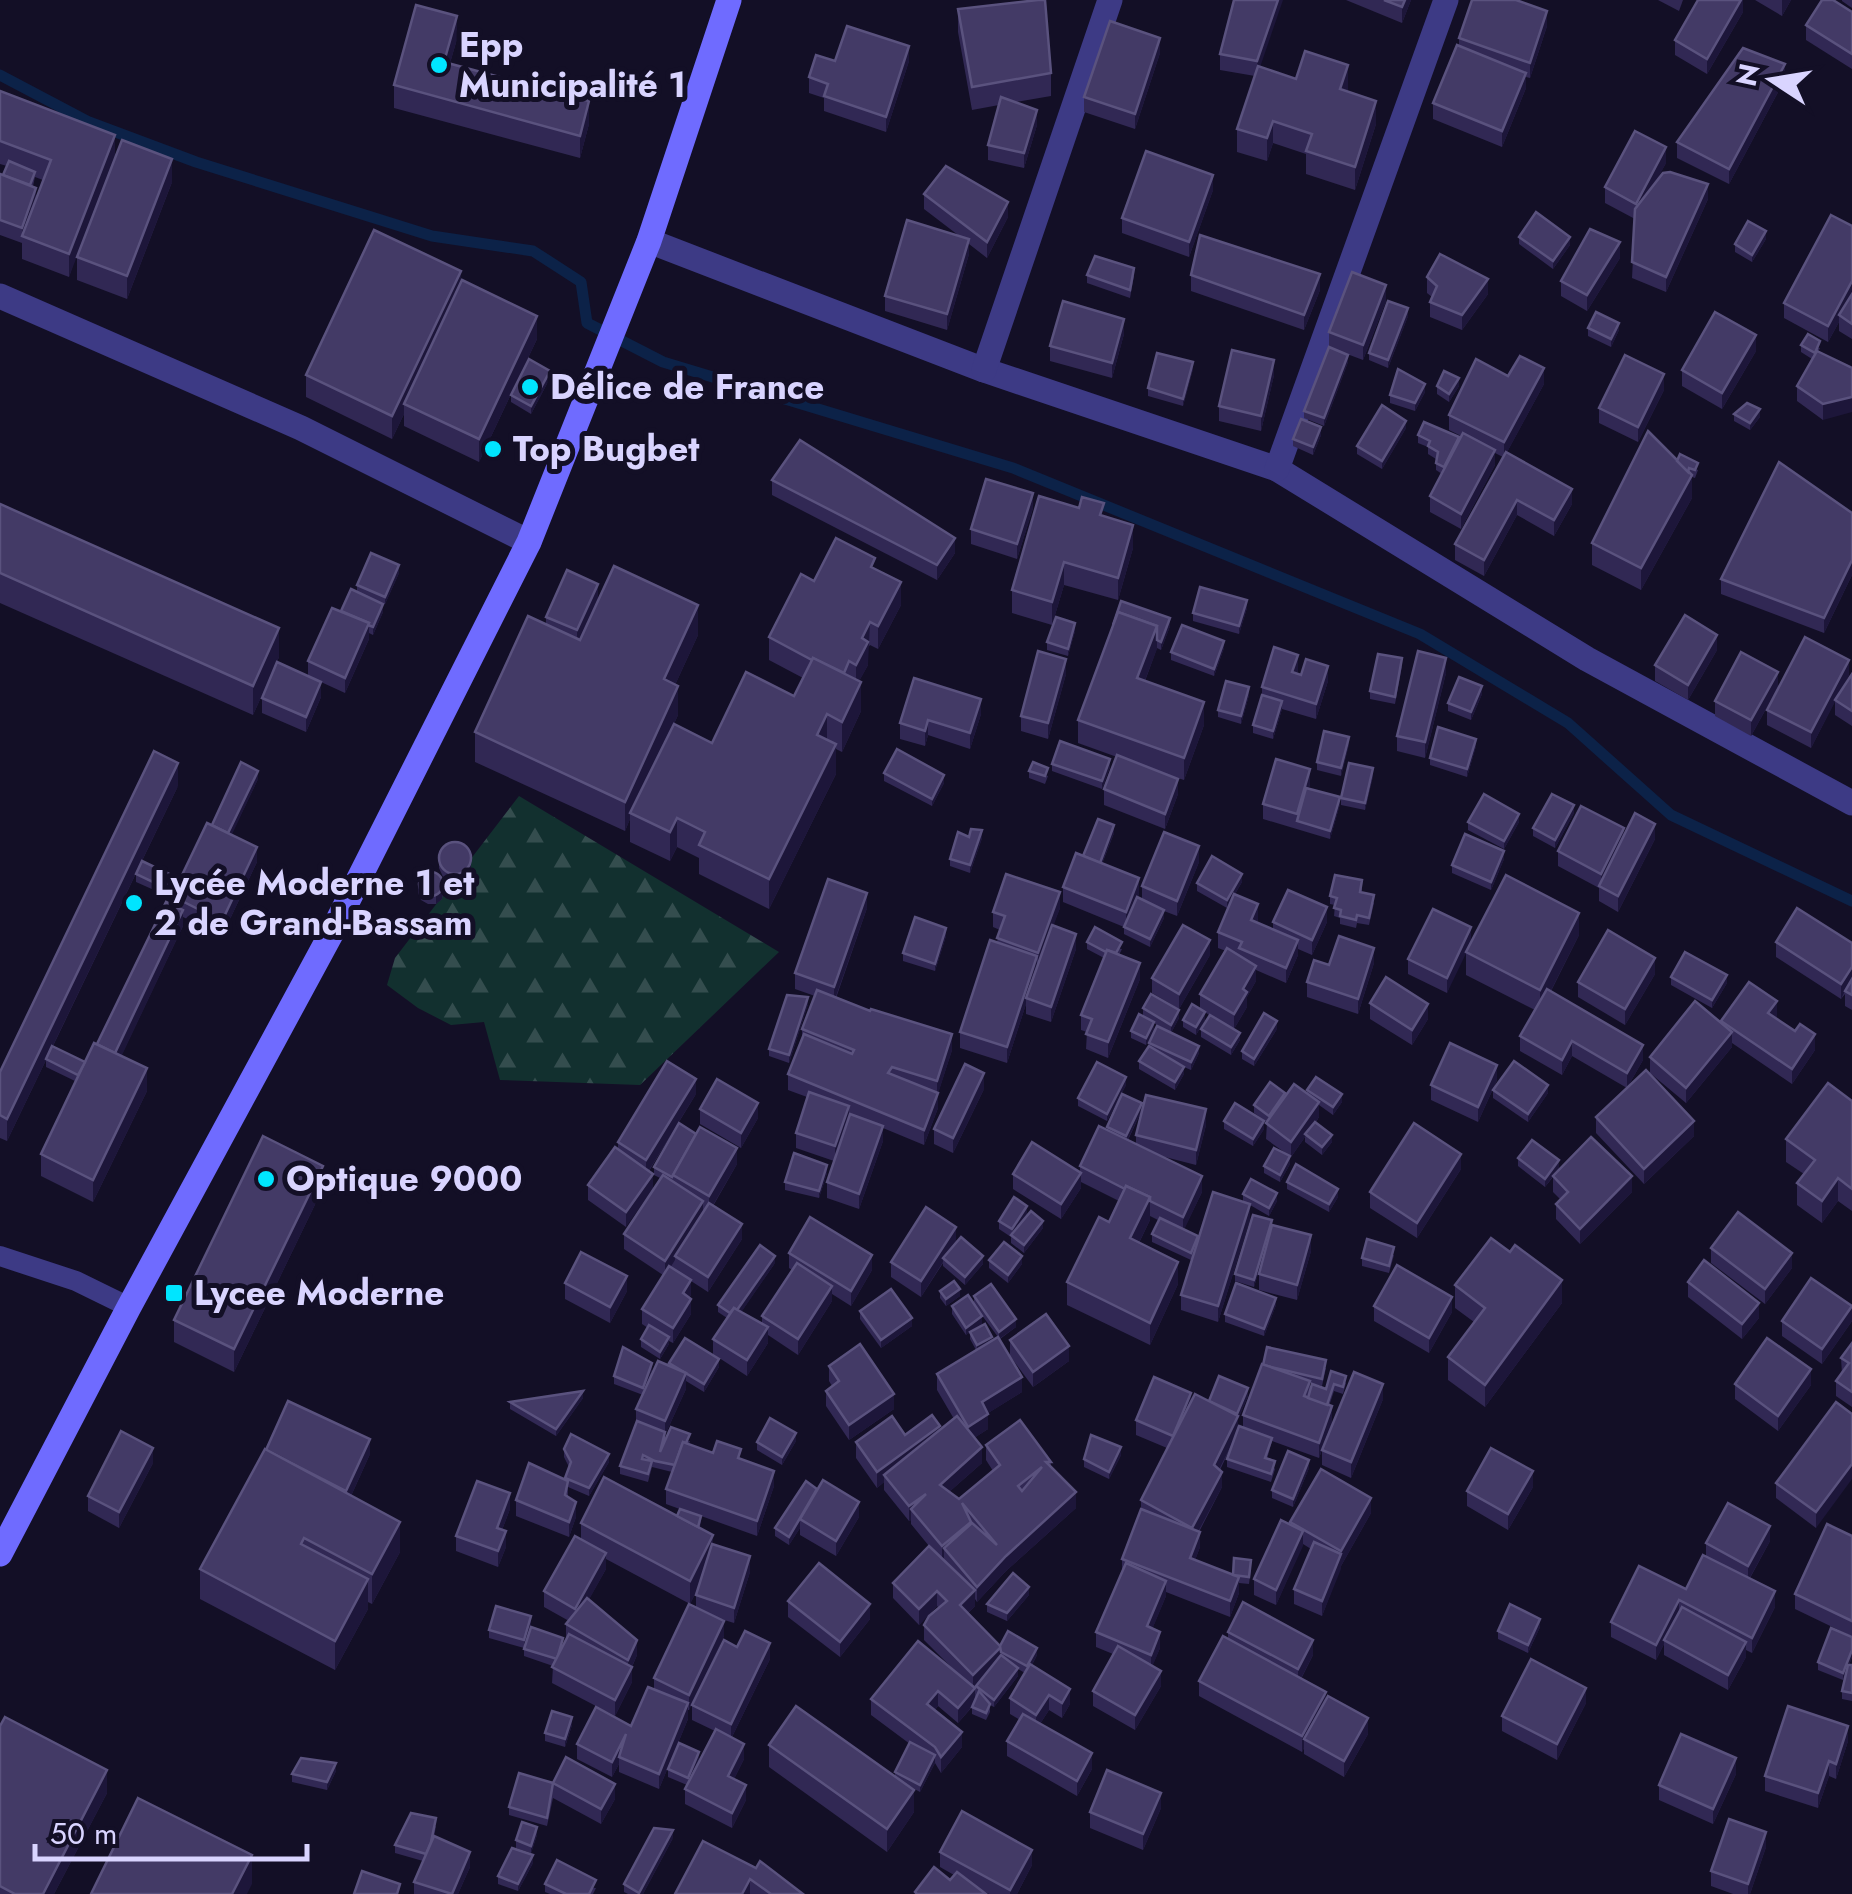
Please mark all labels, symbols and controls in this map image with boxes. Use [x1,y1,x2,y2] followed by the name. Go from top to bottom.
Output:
[459,20,686,110] place label: Epp Municipalité 1
[1722,30,1822,130] north arrow
[428,54,450,76] marker: Epp Municipalité 1
[1726,60,1770,90] text: N
[550,362,824,412] place label: Délice de France
[519,376,541,398] marker: Délice de France
[513,424,699,474] place label: Top Bugbet
[482,438,504,460] marker: Top Bugbet
[154,858,474,948] place label: Lycée Moderne 1 et 2 de Grand-Bassam
[123,892,145,914] marker: Lycée Moderne 1 et 2 de Grand-Bassam
[286,1154,522,1204] place label: Optique 9000
[255,1168,277,1190] marker: Optique 9000
[194,1268,444,1318] place label: Lycee Moderne
[163,1282,185,1304] marker: Lycee Moderne
[35,1799,308,1861] scale bar
[50,1812,117,1855] text: 50 m

